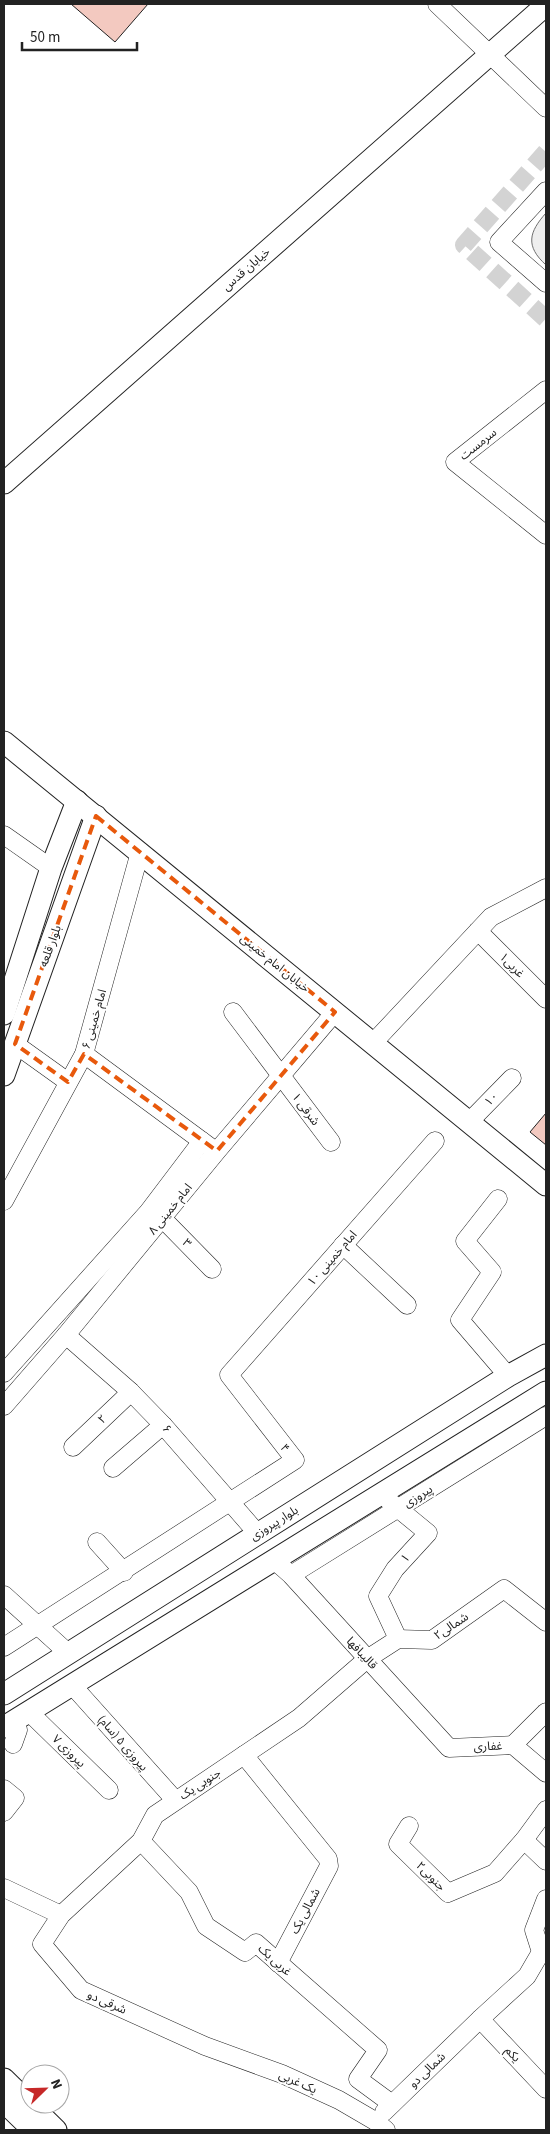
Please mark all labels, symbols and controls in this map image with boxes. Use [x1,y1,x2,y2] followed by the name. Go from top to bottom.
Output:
[22,20,138,52] scale bar
[30,27,60,48] text: 50 m
[219,244,274,295] street label: خیابان قدس
[456,424,501,464] street label: سرمست
[35,923,66,969] street label: بلوار قلعه
[236,930,313,997] street label: خیابان امام خمینی
[495,949,528,982] street label: غربی۱
[78,987,111,1051] street label: امام خمینی ۶
[288,1089,324,1129] street label: ۱ شرقی
[480,1089,502,1110] street label: ۱۰
[144,1180,196,1239] street label: امام خمینی ۸
[304,1227,361,1290] street label: امام خمینی ۱۰
[178,1235,195,1252] street label: ۳
[94,1411,111,1428] street label: ۲
[158,1421,175,1438] street label: ۶
[276,1440,293,1456] street label: ۴
[400,1481,436,1512] street label: پیروزی
[247,1502,302,1545] street label: بلوار پیروزی
[397,1550,414,1567] street label: ۱
[430,1609,472,1644] street label: شمالی۲
[342,1633,381,1673] street label: قالیبافها
[93,1712,152,1775] street label: پیروزی ۵ (سام)
[48,1731,89,1772] street label: پیروزی ۷
[473,1737,503,1756] street label: غفاری
[176,1765,224,1804] street label: جنوبی یک
[412,1858,449,1895] street label: جنوبی۲
[286,1885,325,1937] street label: شمالی یک
[254,1941,295,1980] street label: غربی یک
[84,1986,129,2019] street label: شرقی دو
[501,2043,525,2066] street label: یکم
[405,2049,450,2092] street label: شمالی دو
[20,2064,70,2114] north arrow
[276,2067,320,2098] street label: یک غربی
[45,2076,67,2093] text: N

